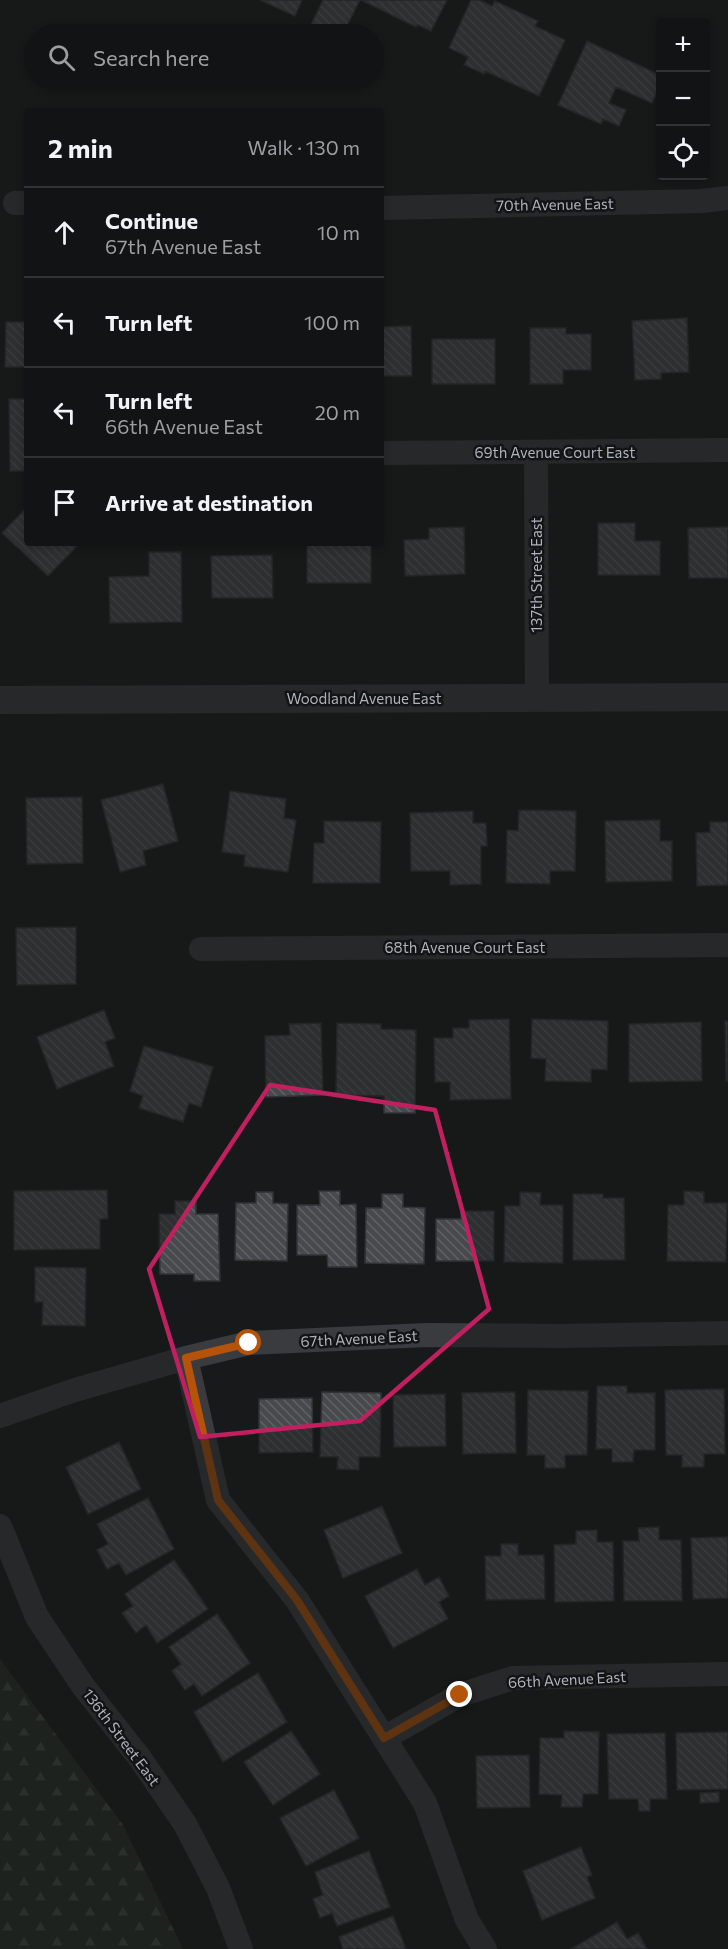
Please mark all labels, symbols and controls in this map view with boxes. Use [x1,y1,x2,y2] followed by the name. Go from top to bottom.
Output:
[656,18,710,180] map controls
[656,18,710,72] button: +
[24,24,384,90] search box
[45,41,78,74] icon: search
[93,44,209,71] text: Search here
[656,72,710,126] button: −
[656,126,710,180] button: locate
[48,132,113,163] text: 2 min
[248,135,360,159] text: Walk · 130 m
[496,194,614,214] street label: 70th Avenue East
[105,207,198,234] text: Continue
[48,216,81,249] icon: ahead
[317,220,360,244] text: 10 m
[105,234,261,258] text: 67th Avenue East
[48,306,81,339] icon: left
[105,309,192,336] text: Turn left
[304,310,360,334] text: 100 m
[105,387,192,414] text: Turn left
[48,396,81,429] icon: left
[315,400,360,424] text: 20 m
[105,414,263,438] text: 66th Avenue East
[475,443,635,461] street label: 69th Avenue Court East
[48,486,81,519] icon: arrive
[105,489,313,516] text: Arrive at destination
[527,517,545,633] street label: 137th Street East
[286,689,442,707] street label: Woodland Avenue East
[384,938,546,956] street label: 68th Avenue Court East
[300,1326,418,1350] street label: 67th Avenue East
[235,1329,261,1355] route start
[507,1667,627,1691] street label: 66th Avenue East
[446,1681,472,1707] route end
[80,1685,164,1789] street label: 136th Street East

